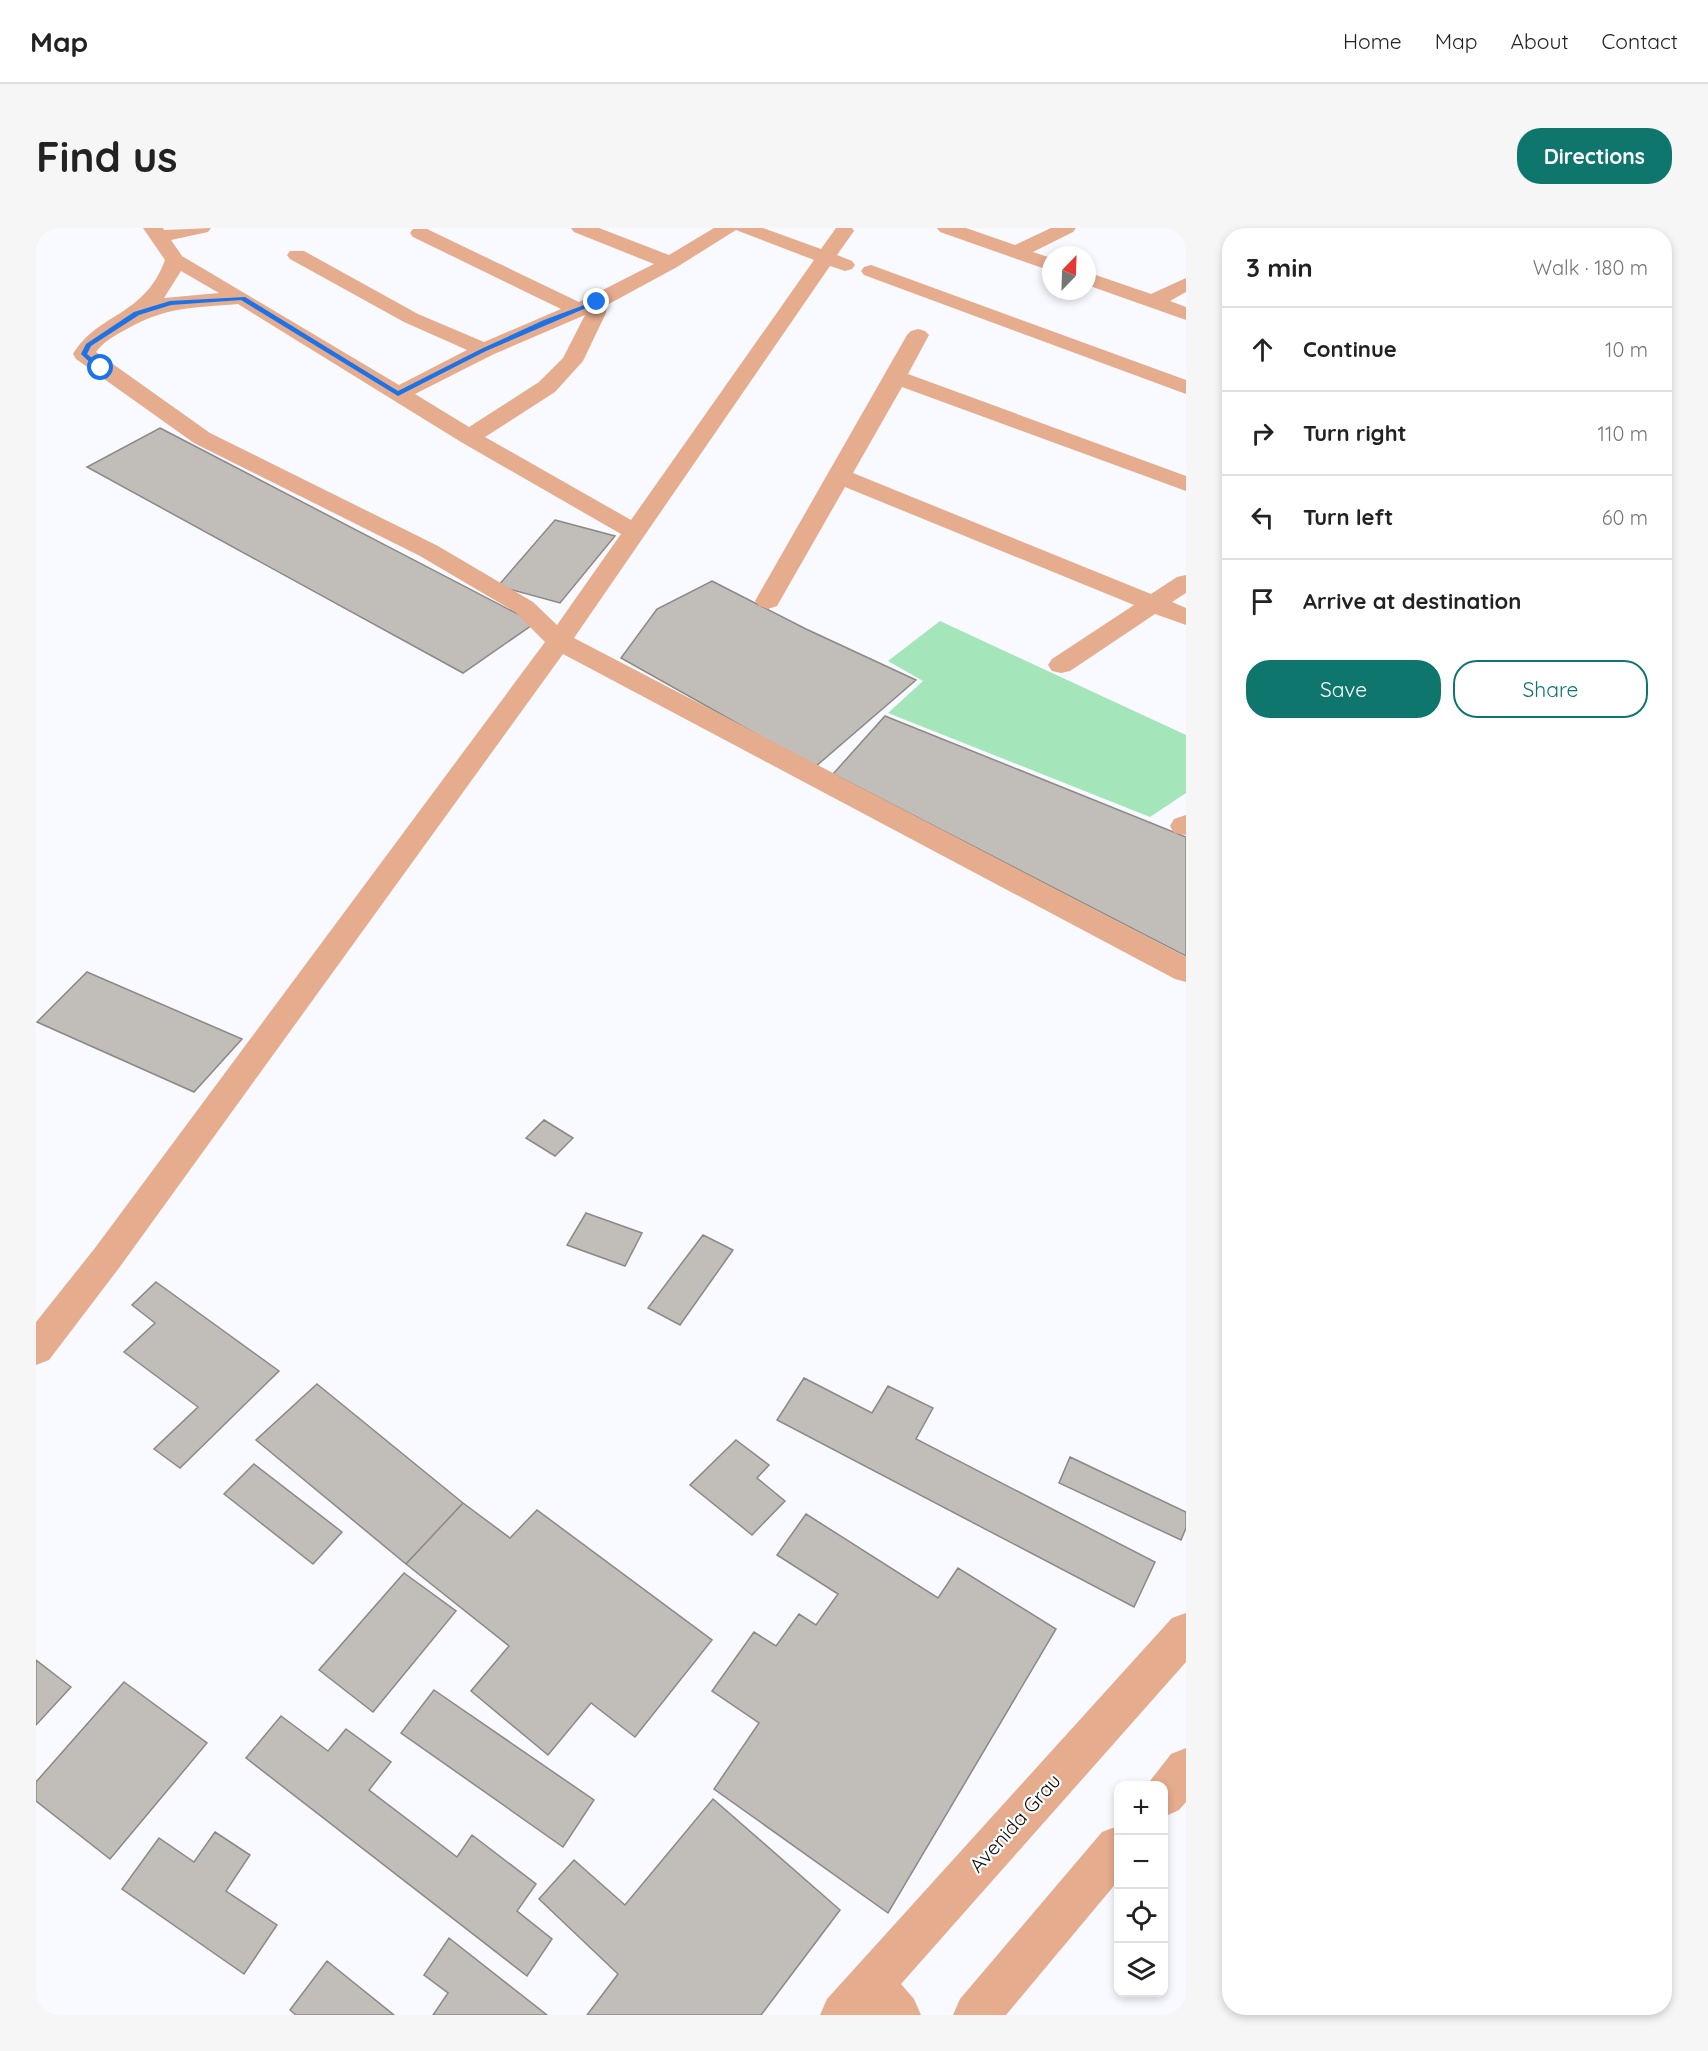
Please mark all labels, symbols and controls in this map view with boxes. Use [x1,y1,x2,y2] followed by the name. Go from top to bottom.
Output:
[30,24,88,59] text: Map
[1343,28,1402,54] text: Home
[1435,28,1478,54] text: Map
[1511,28,1569,54] text: About
[1602,28,1678,54] text: Contact
[1517,128,1672,184] button: Directions
[36,130,178,183] text: Find us
[1042,246,1096,300] north arrow
[1246,251,1313,284] text: 3 min
[1533,255,1648,280] text: Walk · 180 m
[583,288,609,314] route end
[1246,333,1279,366] icon: ahead
[1303,335,1397,363] text: Continue
[1605,337,1648,362] text: 10 m
[87,354,113,380] route start
[1246,417,1279,450] icon: right
[1303,419,1407,447] text: Turn right
[1598,421,1648,446] text: 110 m
[1246,501,1279,534] icon: left
[1303,503,1393,531] text: Turn left
[1602,505,1648,530] text: 60 m
[1246,585,1279,618] icon: arrive
[1303,587,1521,615] text: Arrive at destination
[1246,660,1441,718] button: Save
[1453,660,1648,718] button: Share
[964,1768,1066,1877] street label: Avenida Grau
[1114,1781,1168,1997] map controls
[1114,1781,1168,1835] button: +
[1114,1835,1168,1889] button: −
[1114,1889,1168,1943] button: locate
[1114,1943,1168,1997] button: layers

